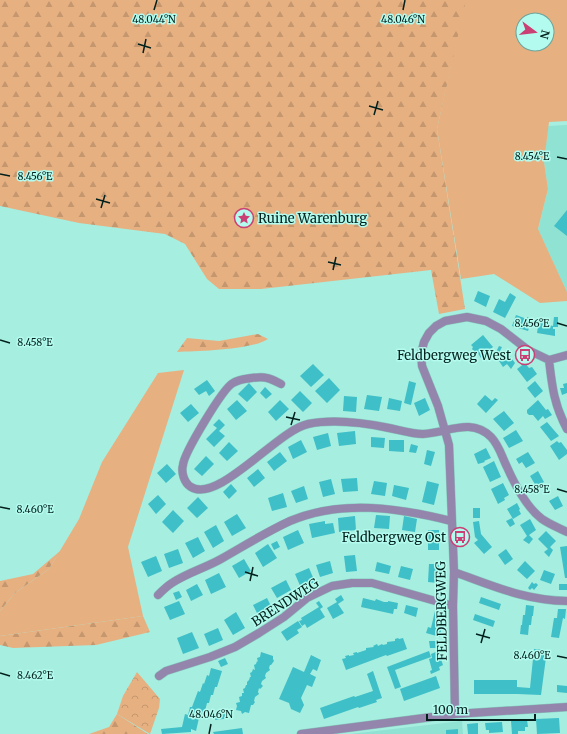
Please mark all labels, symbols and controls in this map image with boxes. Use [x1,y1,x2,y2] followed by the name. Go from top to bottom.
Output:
[515,12,555,52] north arrow
[132,13,176,26] text: 48.044°N
[381,13,425,26] text: 48.046°N
[537,29,553,41] text: N
[515,150,550,163] text: 8.454°E
[18,170,53,183] text: 8.456°E
[233,207,255,229] place icon: Ruine Warenburg
[258,210,367,227] place label: Ruine Warenburg
[515,317,550,330] text: 8.456°E
[17,336,53,349] text: 8.458°E
[514,344,536,366] bus stop icon: Feldbergweg West
[397,347,511,364] place label: Feldbergweg West
[514,483,550,496] text: 8.458°E
[16,503,54,516] text: 8.460°E
[449,526,471,548] bus stop icon: Feldbergweg Ost
[342,529,446,546] place label: Feldbergweg Ost
[432,560,451,661] street label: FELDBERGWEG
[249,574,323,630] street label: BRENDWEG
[513,649,551,662] text: 8.460°E
[17,669,54,682] text: 8.462°E
[427,696,535,722] scale bar
[433,702,468,717] text: 100 m
[189,708,233,721] text: 48.046°N

